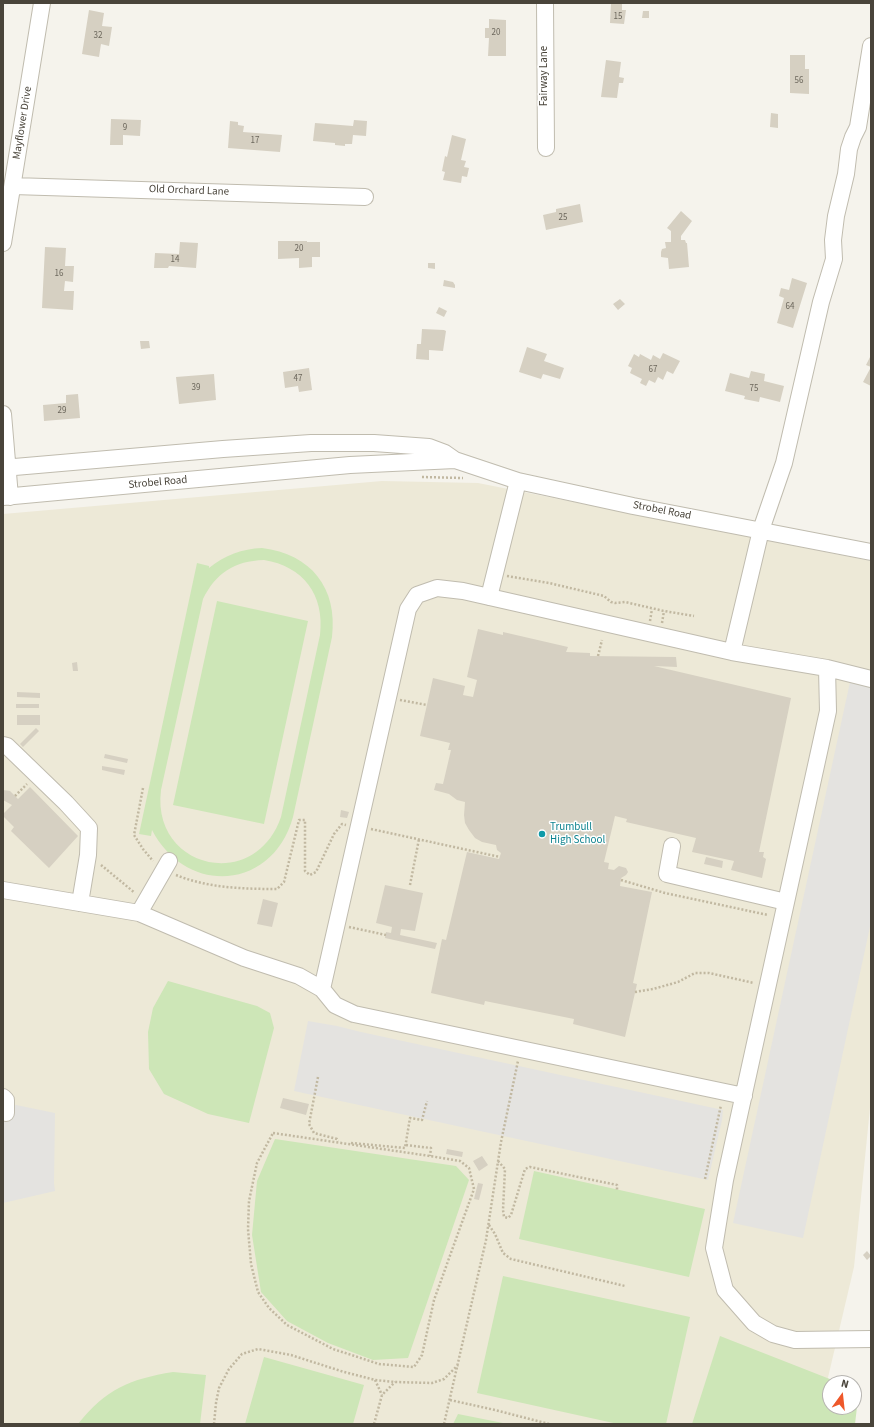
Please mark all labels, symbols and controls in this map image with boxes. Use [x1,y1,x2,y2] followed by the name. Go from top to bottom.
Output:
[614,12,622,22] house number: 15
[492,28,500,38] house number: 20
[94,31,102,41] house number: 32
[538,46,552,106] street label: Fairway Lane
[795,76,803,86] house number: 56
[11,86,35,160] street label: Mayflower Drive
[123,123,127,133] house number: 9
[251,136,259,146] house number: 17
[149,183,229,199] street label: Old Orchard Lane
[559,213,567,223] house number: 25
[295,244,303,254] house number: 20
[171,255,179,265] house number: 14
[55,269,63,279] house number: 16
[786,302,794,312] house number: 64
[649,365,657,375] house number: 67
[294,374,302,384] house number: 47
[192,383,200,393] house number: 39
[750,384,758,394] house number: 75
[58,406,66,416] house number: 29
[128,474,188,492] street label: Strobel Road
[632,499,692,523] street label: Strobel Road
[550,821,605,847] place label: Trumbull High School
[537,829,547,839] marker: Trumbull High School
[822,1375,862,1415] north arrow
[839,1376,850,1392] text: N

